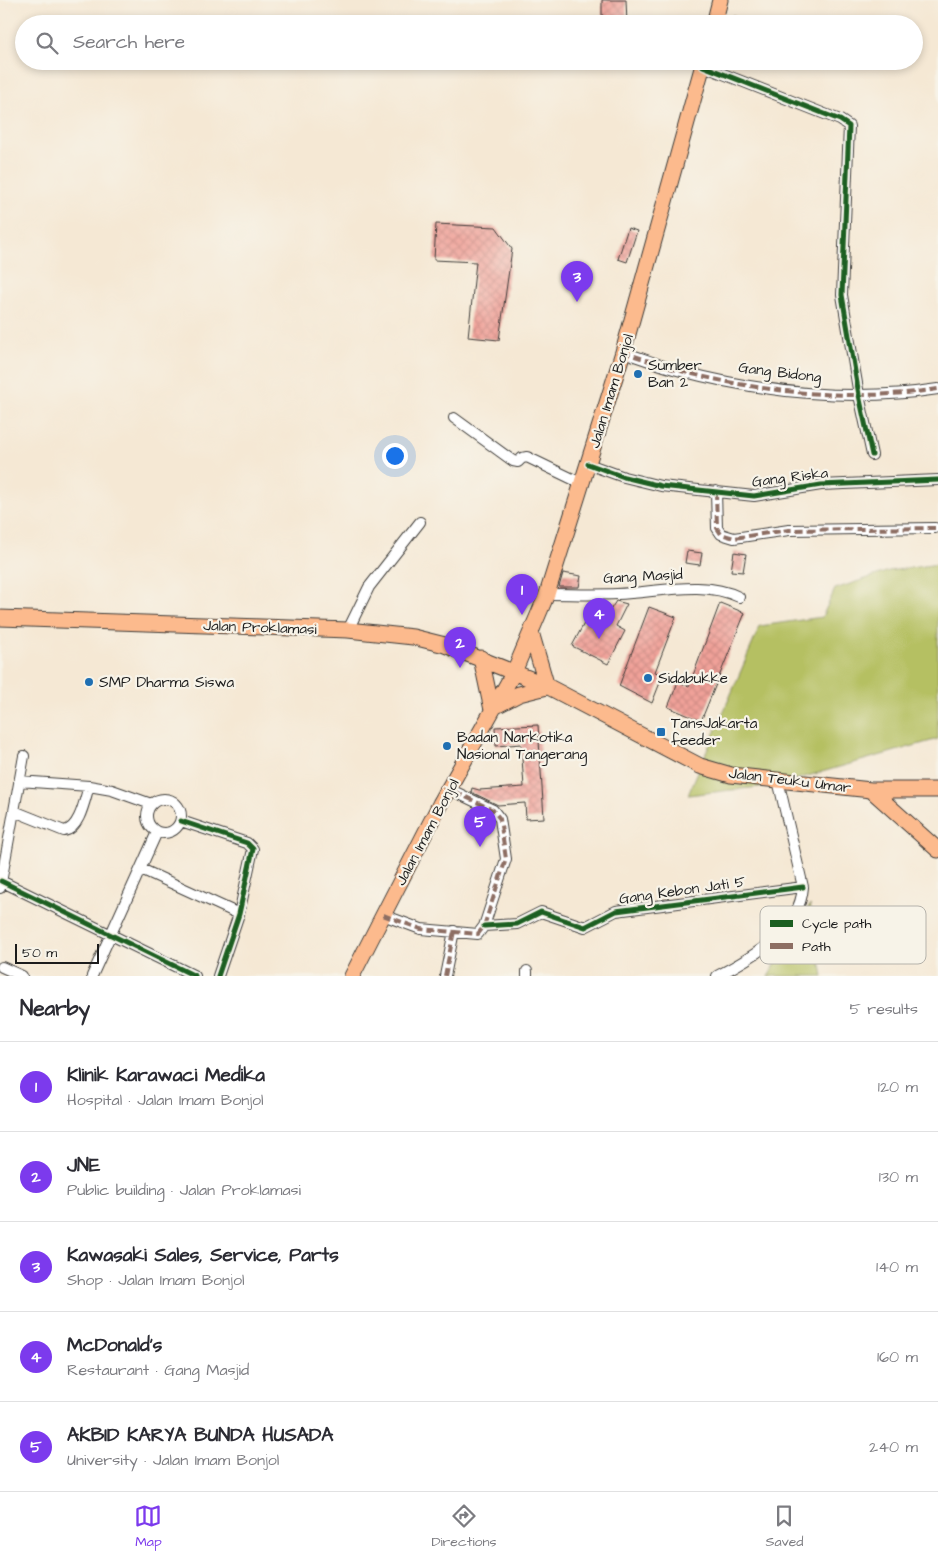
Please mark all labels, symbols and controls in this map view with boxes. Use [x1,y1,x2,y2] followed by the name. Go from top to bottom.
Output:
[15,15,923,70] search box
[33,29,61,57] icon: search
[73,29,185,56] text: Search here
[561,261,593,302] pin: 3
[584,331,639,451] street label: Jalan Imam Bonjol
[648,355,702,393] place label: Sumber Ban 2
[737,357,823,389] street label: Gang Bidong
[632,368,644,380] marker: Sumber Ban 2
[382,443,408,469] your location
[751,462,830,494] street label: Gang Riska
[603,564,684,590] street label: Gang Masjid
[506,574,538,615] pin: 1
[583,598,615,639] pin: 4
[203,615,318,640] street label: Jalan Proklamasi
[444,627,476,668] pin: 2
[658,668,728,689] place label: Sidabukke
[99,672,235,693] place label: SMP Dharma Siswa
[642,672,654,684] marker: Sidabukke
[83,676,95,688] marker: SMP Dharma Siswa
[671,713,758,751] place label: TansJakarta feeder
[655,726,667,738] marker: TansJakarta feeder
[457,727,588,766] place label: Badan Narkotika Nasional Tangerang
[441,740,453,752] marker: Badan Narkotika Nasional Tangerang
[728,763,852,798] street label: Jalan Teuku Umar
[390,775,465,889] street label: Jalan Imam Bonjol
[464,806,496,847] pin: 5
[618,871,747,911] street label: Gang Kebon Jati 5
[760,906,926,964] legend
[802,914,871,934] text: Cycle path
[802,937,831,957] text: Path
[15,941,99,964] scale bar
[22,943,57,963] text: 50 m
[20,994,90,1023] text: Nearby
[850,998,918,1020] text: 5 results
[67,1062,265,1089] text: Klinik Karawaci Medika
[35,1076,37,1098] text: 1
[878,1076,918,1098] text: 120 m
[67,1089,264,1111] text: Hospital · Jalan Imam Bonjol
[67,1152,100,1179] text: JNE
[31,1166,41,1188] text: 2
[879,1166,918,1188] text: 130 m
[67,1179,301,1201] text: Public building · Jalan Proklamasi
[67,1242,339,1269] text: Kawasaki Sales, Service, Parts
[32,1256,40,1278] text: 3
[876,1256,918,1278] text: 140 m
[67,1269,244,1291] text: Shop · Jalan Imam Bonjol
[67,1332,162,1359] text: McDonald's
[31,1346,41,1368] text: 4
[877,1346,918,1368] text: 160 m
[67,1359,249,1381] text: Restaurant · Gang Masjid
[67,1422,333,1449] text: AKBID KARYA BUNDA HUSADA
[30,1436,42,1458] text: 5
[869,1436,918,1458] text: 240 m
[67,1449,279,1471] text: University · Jalan Imam Bonjol
[134,1502,162,1552] tab: Map
[431,1502,496,1552] tab: Directions
[765,1502,804,1552] tab: Saved

